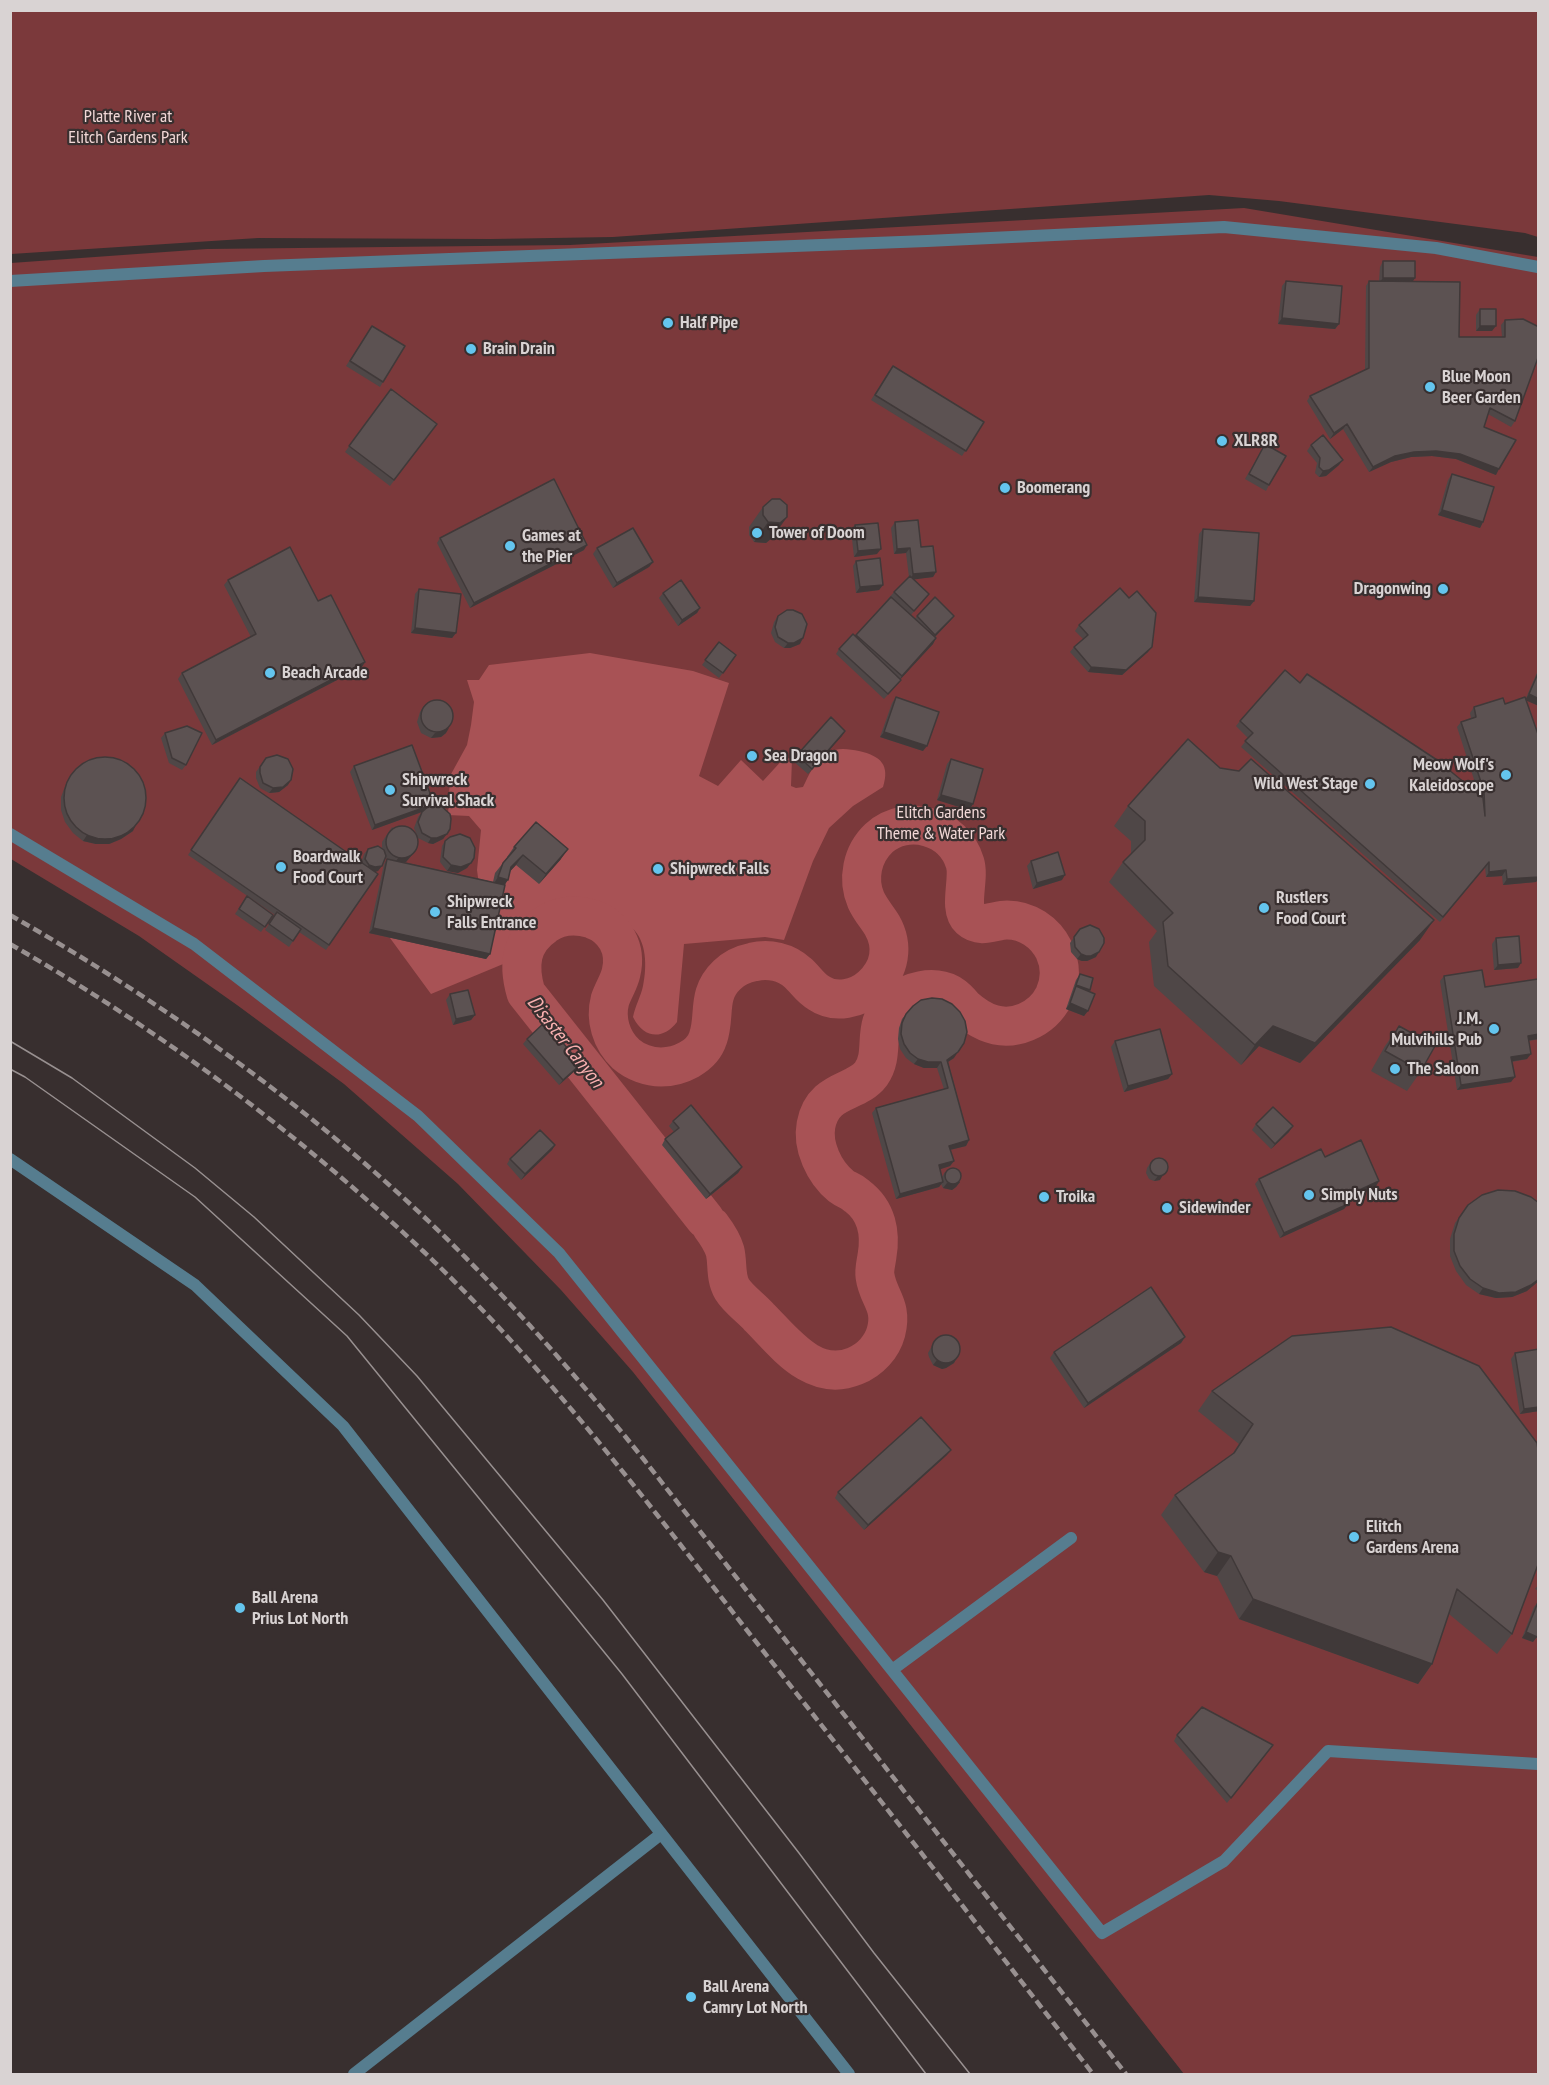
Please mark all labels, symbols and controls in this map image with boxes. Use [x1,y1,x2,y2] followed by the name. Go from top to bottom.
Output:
[68,106,188,148] park label: Platte River at Elitch Gardens Park
[680,312,738,334] place label: Half Pipe
[661,316,675,330] marker: Half Pipe
[483,338,555,360] place label: Brain Drain
[464,342,478,356] marker: Brain Drain
[1442,366,1521,409] place label: Blue Moon Beer Garden
[1423,380,1437,394] marker: Blue Moon Beer Garden
[1234,430,1278,452] place label: XLR8R
[1215,434,1229,448] marker: XLR8R
[1017,477,1090,499] place label: Boomerang
[998,481,1012,495] marker: Boomerang
[769,522,865,544] place label: Tower of Doom
[522,525,581,568] place label: Games at the Pier
[750,526,764,540] marker: Tower of Doom
[503,539,517,553] marker: Games at the Pier
[1354,578,1431,600] place label: Dragonwing
[1436,582,1450,596] marker: Dragonwing
[282,662,368,684] place label: Beach Arcade
[263,666,277,680] marker: Beach Arcade
[764,745,837,767] place label: Sea Dragon
[745,749,759,763] marker: Sea Dragon
[1409,754,1494,796] place label: Meow Wolf's Kaleidoscope
[1499,768,1513,782] marker: Meow Wolf's Kaleidoscope
[402,769,494,812] place label: Shipwreck Survival Shack
[1254,773,1358,795] place label: Wild West Stage
[1363,777,1377,791] marker: Wild West Stage
[383,783,397,797] marker: Shipwreck Survival Shack
[877,802,1005,844] park label: Elitch Gardens Theme & Water Park
[293,846,363,888] place label: Boardwalk Food Court
[670,858,769,880] place label: Shipwreck Falls
[274,860,288,874] marker: Boardwalk Food Court
[651,862,665,876] marker: Shipwreck Falls
[1276,887,1346,930] place label: Rustlers Food Court
[447,891,536,934] place label: Shipwreck Falls Entrance
[1257,901,1271,915] marker: Rustlers Food Court
[428,905,442,919] marker: Shipwreck Falls Entrance
[522,991,608,1093] water label: Disaster Canyon
[1391,1008,1482,1050] place label: J.M. Mulvihills Pub
[1487,1022,1501,1036] marker: J.M. Mulvihills Pub
[1407,1058,1479,1080] place label: The Saloon
[1388,1062,1402,1076] marker: The Saloon
[1321,1184,1397,1206] place label: Simply Nuts
[1056,1186,1095,1208] place label: Troika
[1302,1188,1316,1202] marker: Simply Nuts
[1037,1190,1051,1204] marker: Troika
[1179,1197,1251,1219] place label: Sidewinder
[1160,1201,1174,1215] marker: Sidewinder
[1366,1516,1459,1558] place label: Elitch Gardens Arena
[1347,1530,1361,1544] marker: Elitch Gardens Arena
[252,1587,348,1630] place label: Ball Arena Prius Lot North
[233,1601,247,1615] marker: Ball Arena Prius Lot North
[703,1976,807,2018] place label: Ball Arena Camry Lot North
[684,1990,698,2004] marker: Ball Arena Camry Lot North

